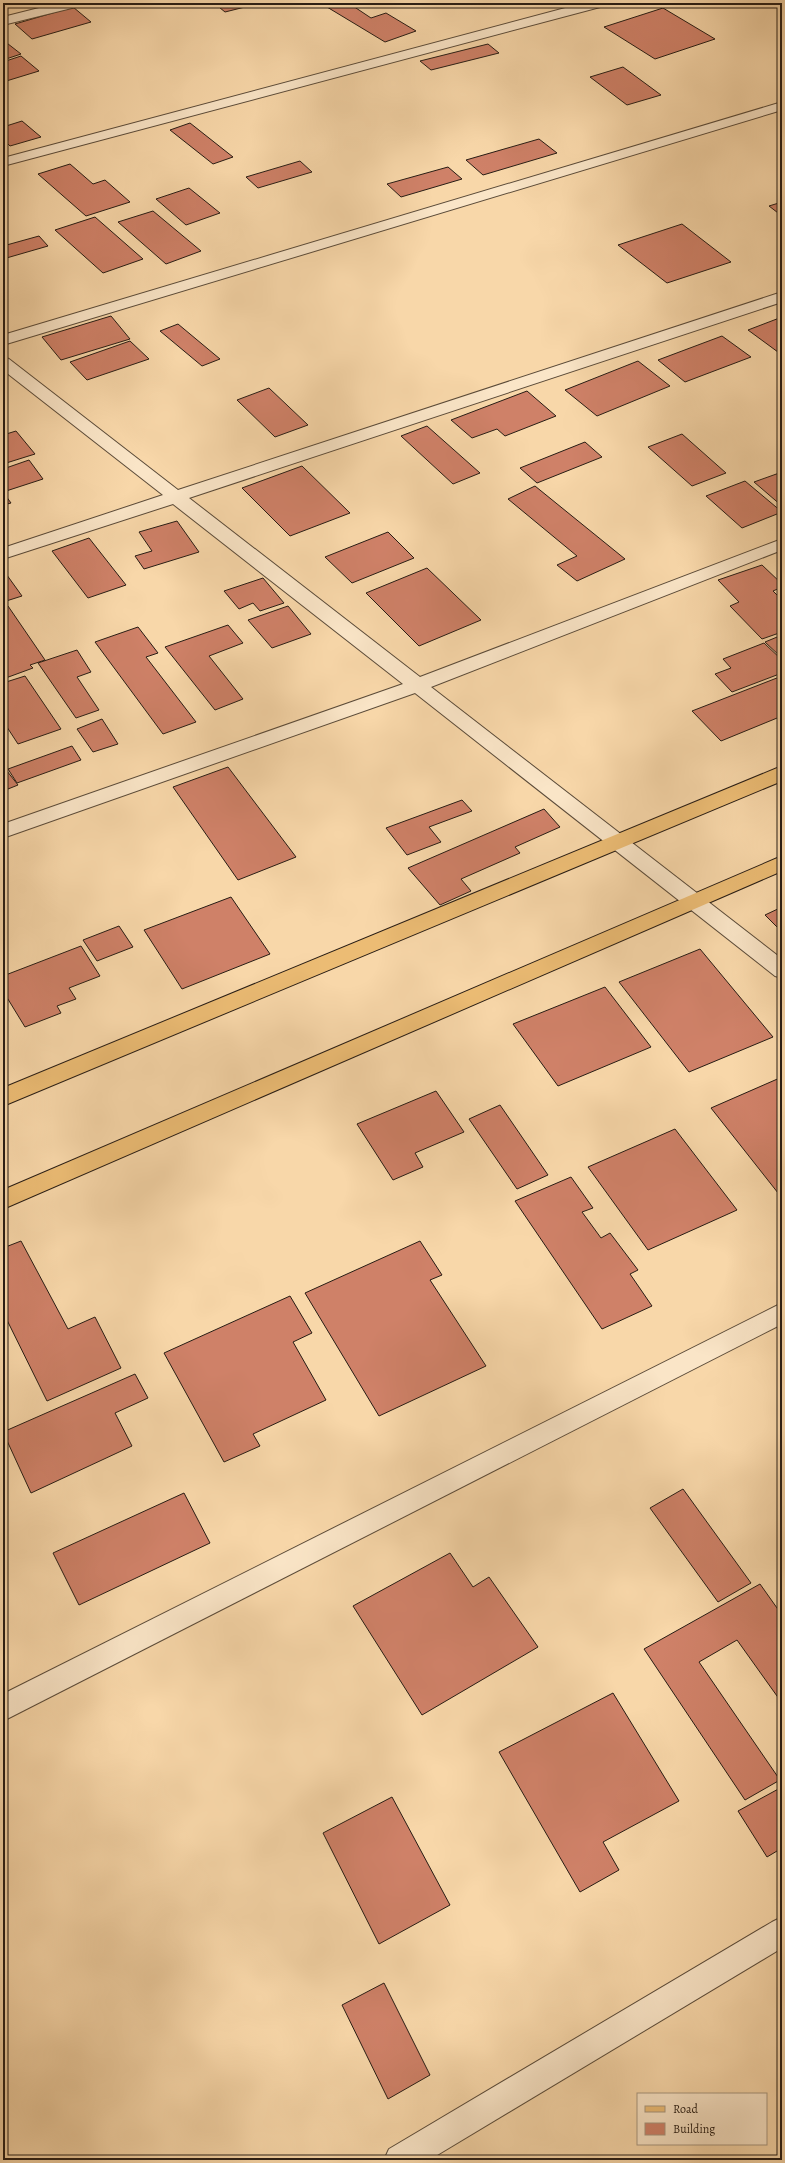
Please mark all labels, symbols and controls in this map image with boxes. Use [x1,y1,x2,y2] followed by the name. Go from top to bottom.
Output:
[637,2093,767,2145] legend
[673,2101,699,2117] text: Road
[673,2121,715,2137] text: Building

